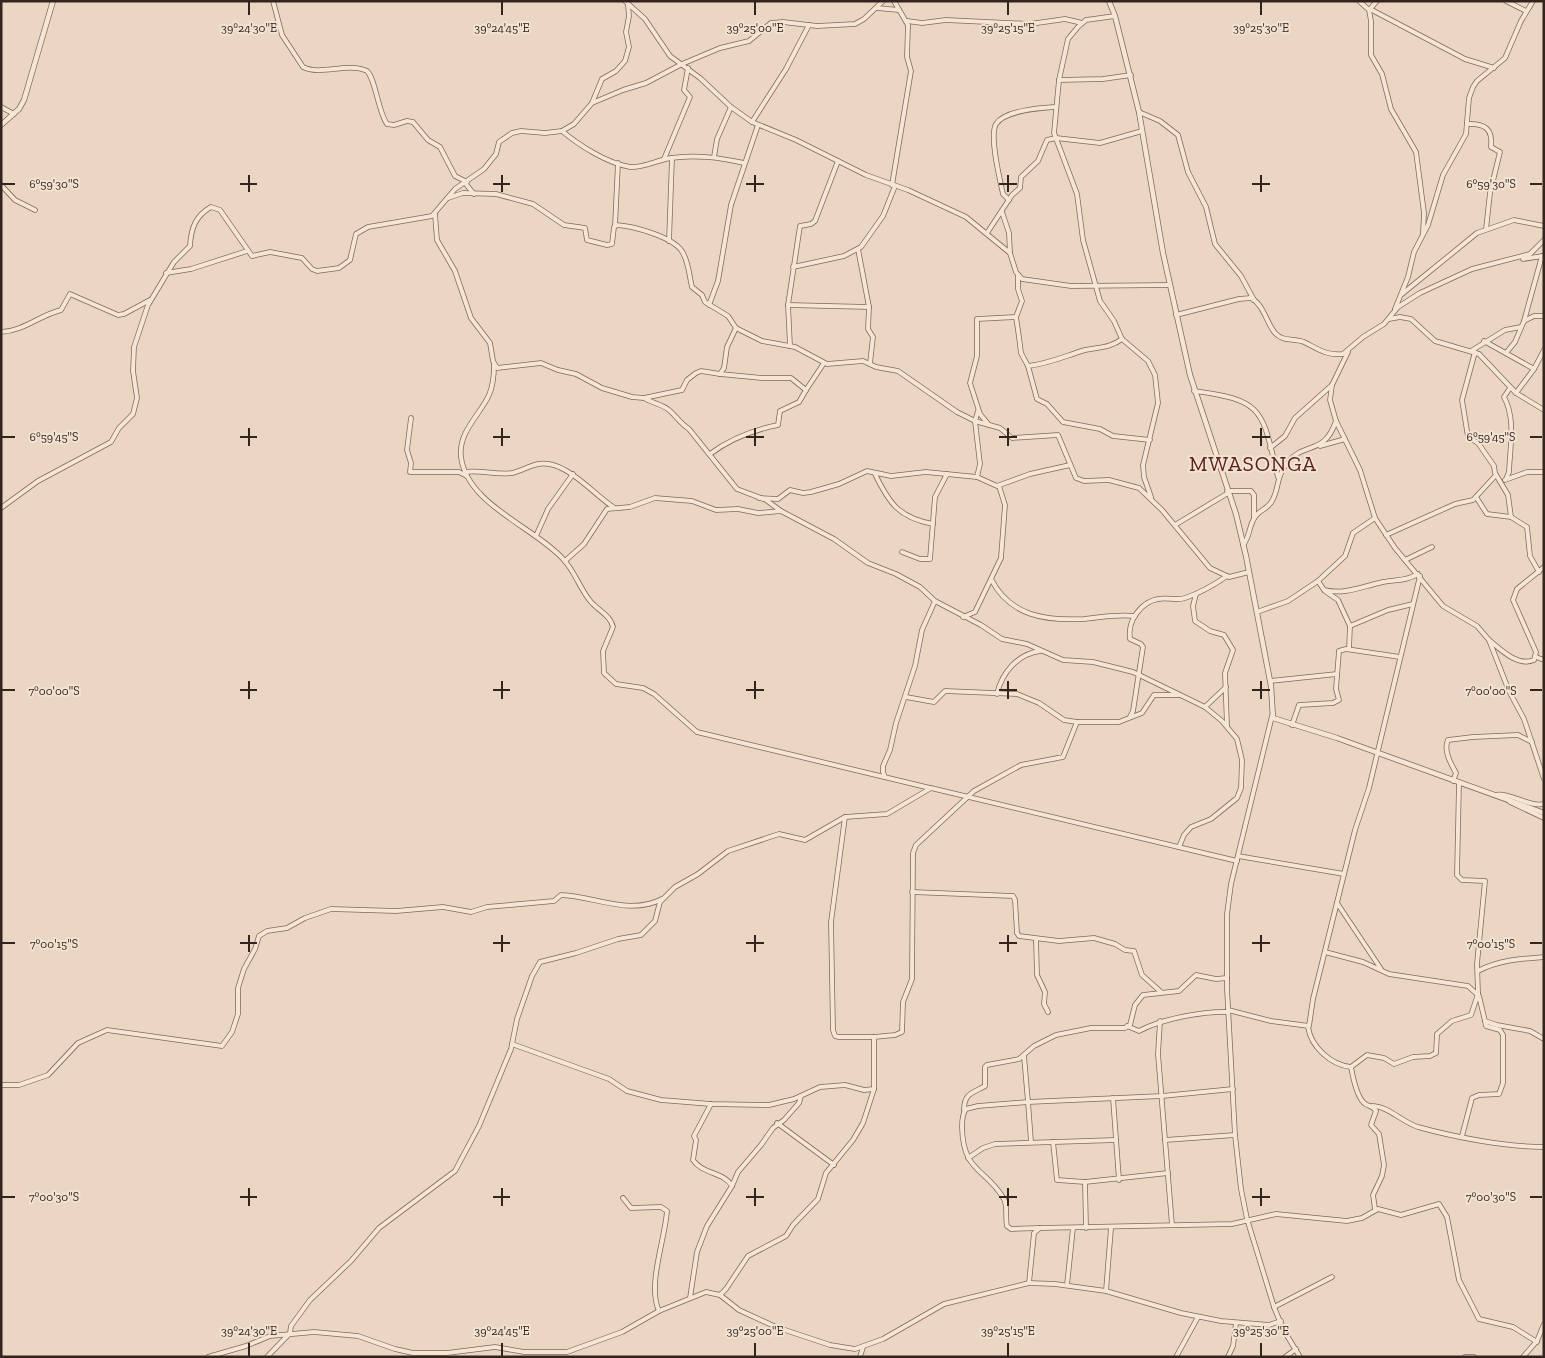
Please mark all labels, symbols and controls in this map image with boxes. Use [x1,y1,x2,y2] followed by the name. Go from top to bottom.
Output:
[221,21,277,35] text: 39°24'30"E
[474,21,530,35] text: 39°24'45"E
[727,21,783,35] text: 39°25'00"E
[981,21,1035,35] text: 39°25'15"E
[1233,21,1289,35] text: 39°25'30"E
[29,177,79,191] text: 6°59'30"S
[1466,177,1516,191] text: 6°59'30"S
[30,430,78,444] text: 6°59'45"S
[1467,430,1515,444] text: 6°59'45"S
[1189,451,1317,476] district label: MWASONGA
[28,684,80,698] text: 7°00'00"S
[1465,684,1517,698] text: 7°00'00"S
[30,937,78,951] text: 7°00'15"S
[1467,937,1515,951] text: 7°00'15"S
[29,1190,79,1204] text: 7°00'30"S
[1466,1190,1516,1204] text: 7°00'30"S
[221,1324,277,1338] text: 39°24'30"E
[474,1324,530,1338] text: 39°24'45"E
[727,1324,783,1338] text: 39°25'00"E
[981,1324,1035,1338] text: 39°25'15"E
[1233,1324,1289,1338] text: 39°25'30"E

